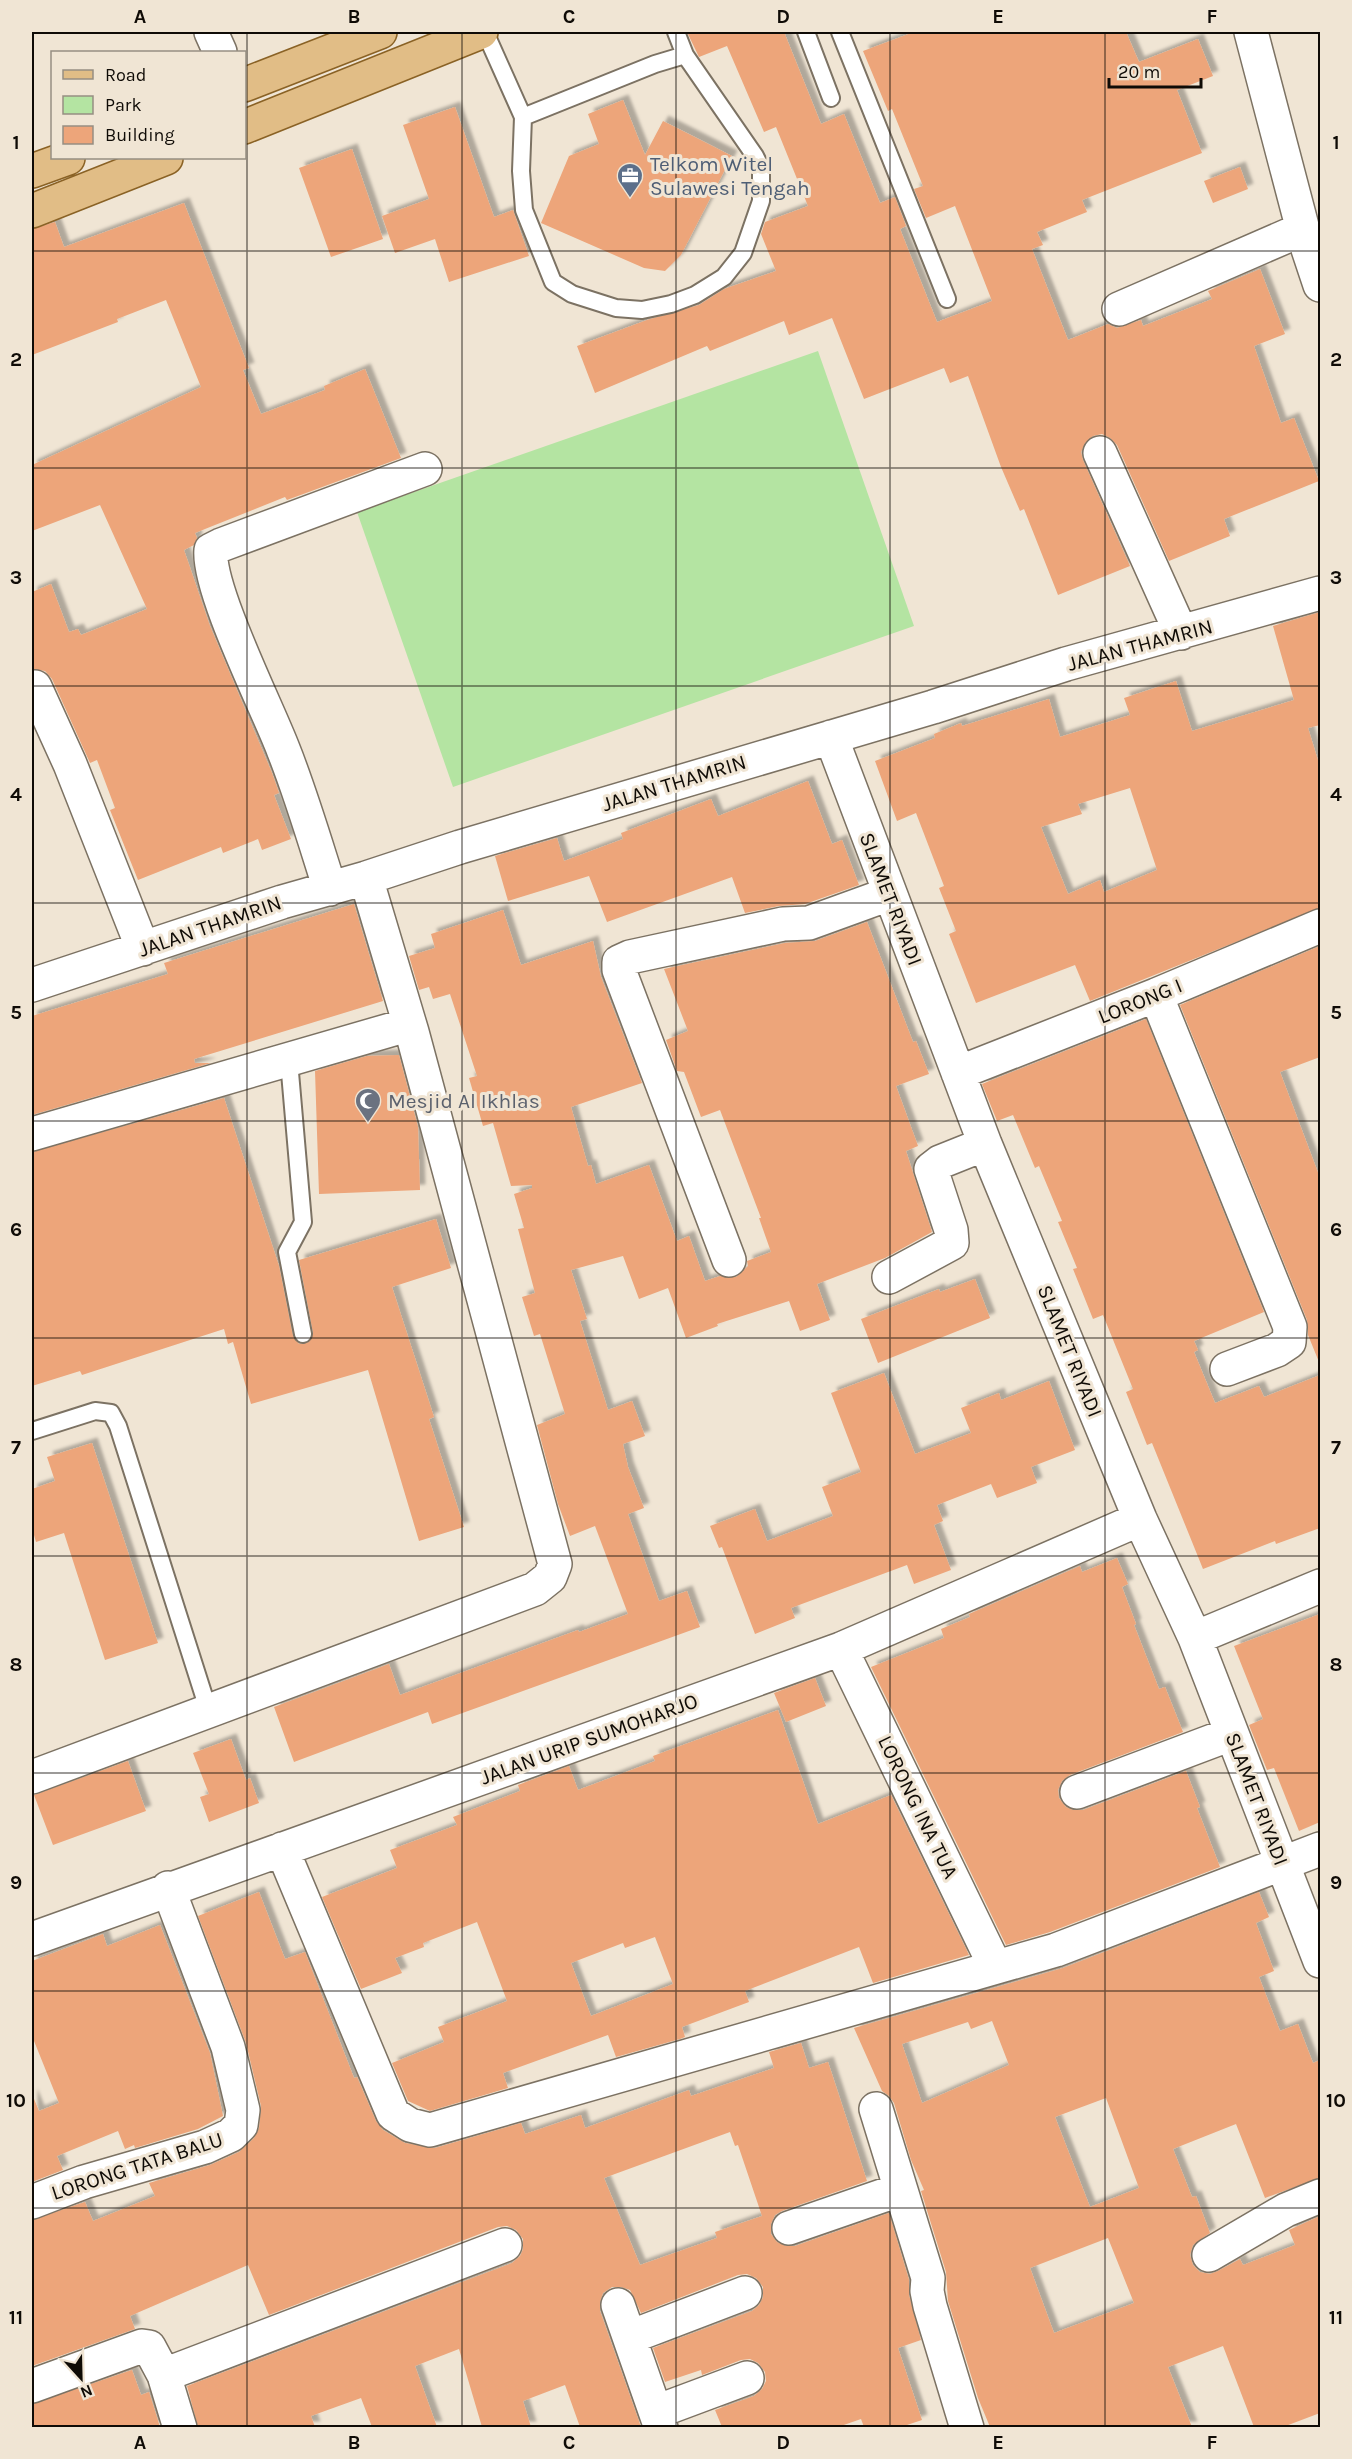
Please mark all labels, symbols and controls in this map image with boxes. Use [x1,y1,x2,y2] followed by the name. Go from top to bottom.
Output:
[134,5,147,28] text: A
[348,5,360,28] text: B
[563,5,575,28] text: C
[776,5,790,28] text: D
[992,5,1004,28] text: E
[1207,5,1218,28] text: F
[51,51,246,159] legend
[1109,51,1200,89] scale bar
[1118,61,1160,83] text: 20 m
[105,64,146,86] text: Road
[105,94,142,116] text: Park
[105,124,175,146] text: Building
[12,131,20,154] text: 1
[1332,131,1340,154] text: 1
[650,152,810,200] place label: Telkom Witel Sulawesi Tengah
[615,161,645,199] office icon: Telkom Witel Sulawesi Tengah
[10,348,22,371] text: 2
[1330,348,1342,371] text: 2
[10,566,22,589] text: 3
[1330,566,1342,589] text: 3
[1065,614,1215,676] street label: JALAN THAMRIN
[599,750,749,816] street label: JALAN THAMRIN
[10,783,22,806] text: 4
[1330,783,1342,806] text: 4
[855,829,927,969] street label: SLAMET RIYADI
[136,890,284,962] street label: JALAN THAMRIN
[1094,973,1186,1029] street label: LORONG I
[10,1001,22,1024] text: 5
[1330,1001,1342,1024] text: 5
[353,1086,383,1124] mosque icon: Mesjid Al Ikhlas
[388,1089,540,1113] place label: Mesjid Al Ikhlas
[10,1218,22,1241] text: 6
[1330,1218,1342,1241] text: 6
[1033,1281,1107,1421] street label: SLAMET RIYADI
[11,1436,21,1459] text: 7
[1331,1436,1341,1459] text: 7
[10,1653,22,1676] text: 8
[1330,1653,1342,1676] text: 8
[477,1688,701,1790] street label: JALAN URIP SUMOHARJO
[1221,1729,1293,1869] street label: SLAMET RIYADI
[873,1732,963,1882] street label: LORONG INA TUA
[10,1871,22,1894] text: 9
[1330,1871,1342,1894] text: 9
[6,2089,26,2112] text: 10
[1326,2089,1346,2112] text: 10
[48,2127,226,2205] street label: LORONG TATA BALU
[9,2306,23,2329] text: 11
[1329,2306,1343,2329] text: 11
[51,2348,111,2408] north arrow
[78,2380,95,2402] text: N
[134,2431,147,2454] text: A
[348,2431,360,2454] text: B
[563,2431,575,2454] text: C
[776,2431,790,2454] text: D
[992,2431,1004,2454] text: E
[1207,2431,1218,2454] text: F

